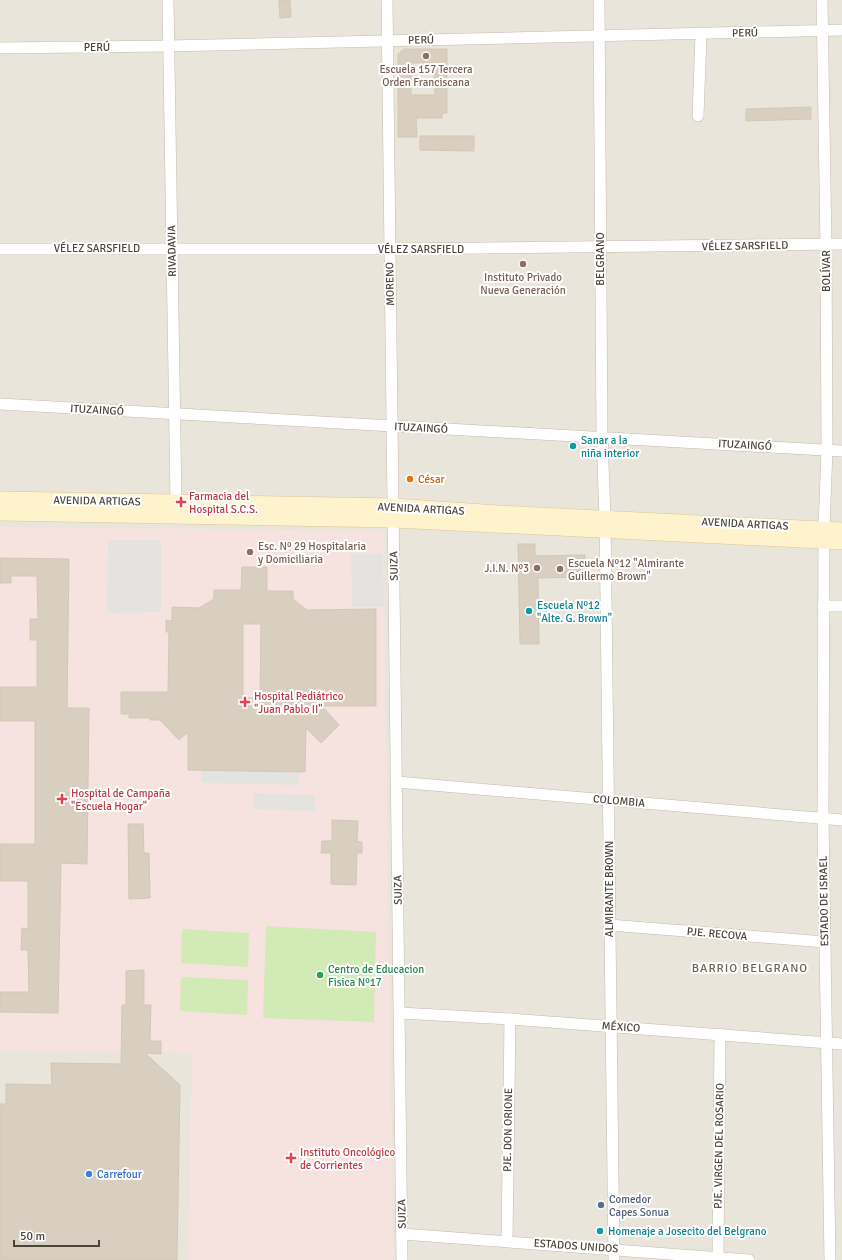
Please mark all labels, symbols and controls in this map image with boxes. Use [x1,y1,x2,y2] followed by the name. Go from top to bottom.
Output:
[732,25,758,40] street label: PERÚ
[408,32,434,47] street label: PERÚ
[84,40,110,54] street label: PERÚ
[421,51,431,61] marker: Escuela 157 Tercera Orden Franciscana
[379,63,473,89] place label: Escuela 157 Tercera Orden Franciscana
[165,225,179,277] street label: RIVADAVIA
[594,232,607,286] street label: BELGRANO
[702,238,788,253] street label: VÉLEZ SARSFIELD
[54,241,140,255] street label: VÉLEZ SARSFIELD
[378,242,464,256] street label: VÉLEZ SARSFIELD
[819,250,833,292] street label: BOLÍVAR
[518,259,528,269] marker: Instituto Privado Nueva Generación
[383,262,397,306] street label: MORENO
[480,271,566,297] place label: Instituto Privado Nueva Generación
[70,401,124,418] street label: ITUZAINGÓ
[394,419,448,436] street label: ITUZAINGÓ
[581,434,639,460] place label: Sanar a la niña interior
[718,436,772,453] street label: ITUZAINGÓ
[568,441,578,451] marker: Sanar a la niña interior
[418,473,445,486] place label: César
[405,474,415,484] marker: César
[189,490,258,516] place label: Farmacia del Hospital S.C.S.
[53,494,141,508] street label: AVENIDA ARTIGAS
[176,497,186,507] marker: Farmacia del Hospital S.C.S.
[377,500,465,518] street label: AVENIDA ARTIGAS
[701,515,789,533] street label: AVENIDA ARTIGAS
[258,540,366,566] place label: Esc. Nº 29 Hospitalaria y Domiciliaria
[245,547,255,557] marker: Esc. Nº 29 Hospitalaria y Domiciliaria
[387,551,401,581] street label: SUIZA
[568,557,684,583] place label: Escuela Nº12 "Almirante Guillermo Brown"
[485,562,529,575] place label: J.I.N. Nº3
[532,563,542,573] marker: J.I.N. Nº3
[555,564,565,574] marker: Escuela Nº12 "Almirante Guillermo Brown"
[537,599,612,625] place label: Escuela Nº12 "Alte. G. Brown"
[524,606,534,616] marker: Escuela Nº12 "Alte. G. Brown"
[254,690,344,716] place label: Hospital Pediátrico "Juan Pablo II"
[239,696,251,708] marker: Hospital Pediátrico "Juan Pablo II"
[71,787,171,813] place label: Hospital de Campaña "Escuela Hogar"
[593,792,646,810] street label: COLOMBIA
[56,793,68,805] marker: Hospital de Campaña "Escuela Hogar"
[603,841,616,937] street label: ALMIRANTE BROWN
[817,855,831,946] street label: ESTADO DE ISRAEL
[391,875,405,905] street label: SUIZA
[686,925,748,943] street label: PJE. RECOVA
[692,961,808,976] district label: BARRIO BELGRANO
[328,963,424,989] place label: Centro de Educacion Fisica Nº17
[315,970,325,980] marker: Centro de Educacion Fisica Nº17
[601,1018,641,1035] street label: MÉXICO
[711,1083,727,1209] street label: PJE. VIRGEN DEL ROSARIO
[501,1088,515,1172] street label: PJE. DON ORIONE
[300,1146,395,1172] place label: Instituto Oncológico de Corrientes
[285,1152,297,1164] marker: Instituto Oncológico de Corrientes
[97,1168,142,1181] place label: Carrefour
[84,1169,94,1179] marker: Carrefour
[609,1193,670,1219] place label: Comedor Capes Sonua
[395,1199,409,1229] street label: SUIZA
[596,1200,606,1210] marker: Comedor Capes Sonua
[14,1222,99,1248] scale bar
[608,1225,767,1238] place label: Homenaje a Josecito del Belgrano
[595,1226,605,1236] marker: Homenaje a Josecito del Belgrano
[20,1229,45,1244] text: 50 m
[533,1237,619,1255] street label: ESTADOS UNIDOS

